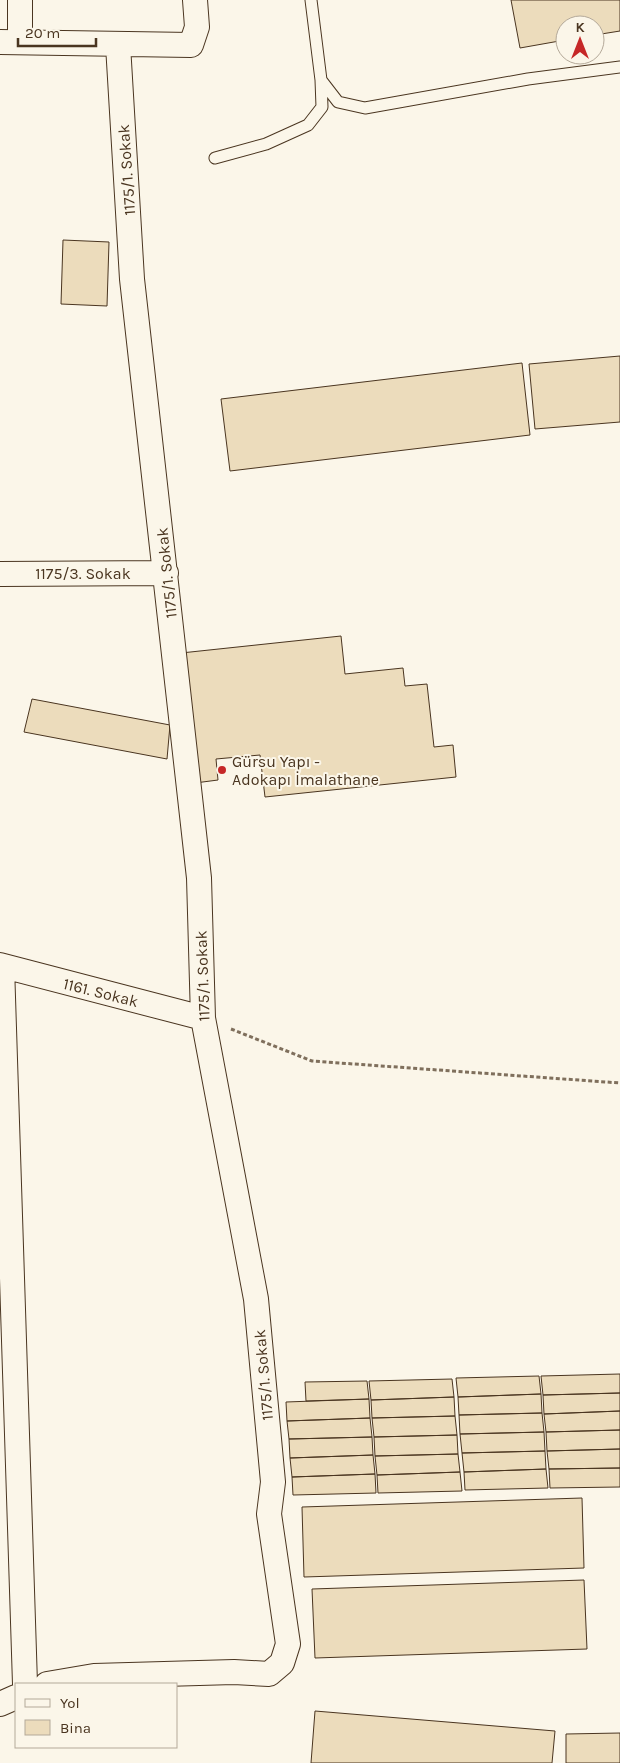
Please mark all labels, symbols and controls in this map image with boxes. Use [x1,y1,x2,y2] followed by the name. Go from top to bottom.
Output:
[18,15,95,47] scale bar
[555,15,605,65] north arrow
[575,19,585,36] text: K
[25,24,60,42] text: 20 m
[114,124,139,216] street label: 1175/1. Sokak
[152,527,181,619] street label: 1175/1. Sokak
[35,564,131,583] street label: 1175/3. Sokak
[232,752,379,789] place label: Gürsu Yapı - Adokapı İmalathane
[216,764,228,776] marker: Gürsu Yapı - Adokapı İmalathane
[191,930,214,1022] street label: 1175/1. Sokak
[61,974,141,1011] street label: 1161. Sokak
[250,1329,277,1421] street label: 1175/1. Sokak
[15,1683,178,1748] legend
[60,1694,80,1712] text: Yol
[60,1719,91,1737] text: Bina

